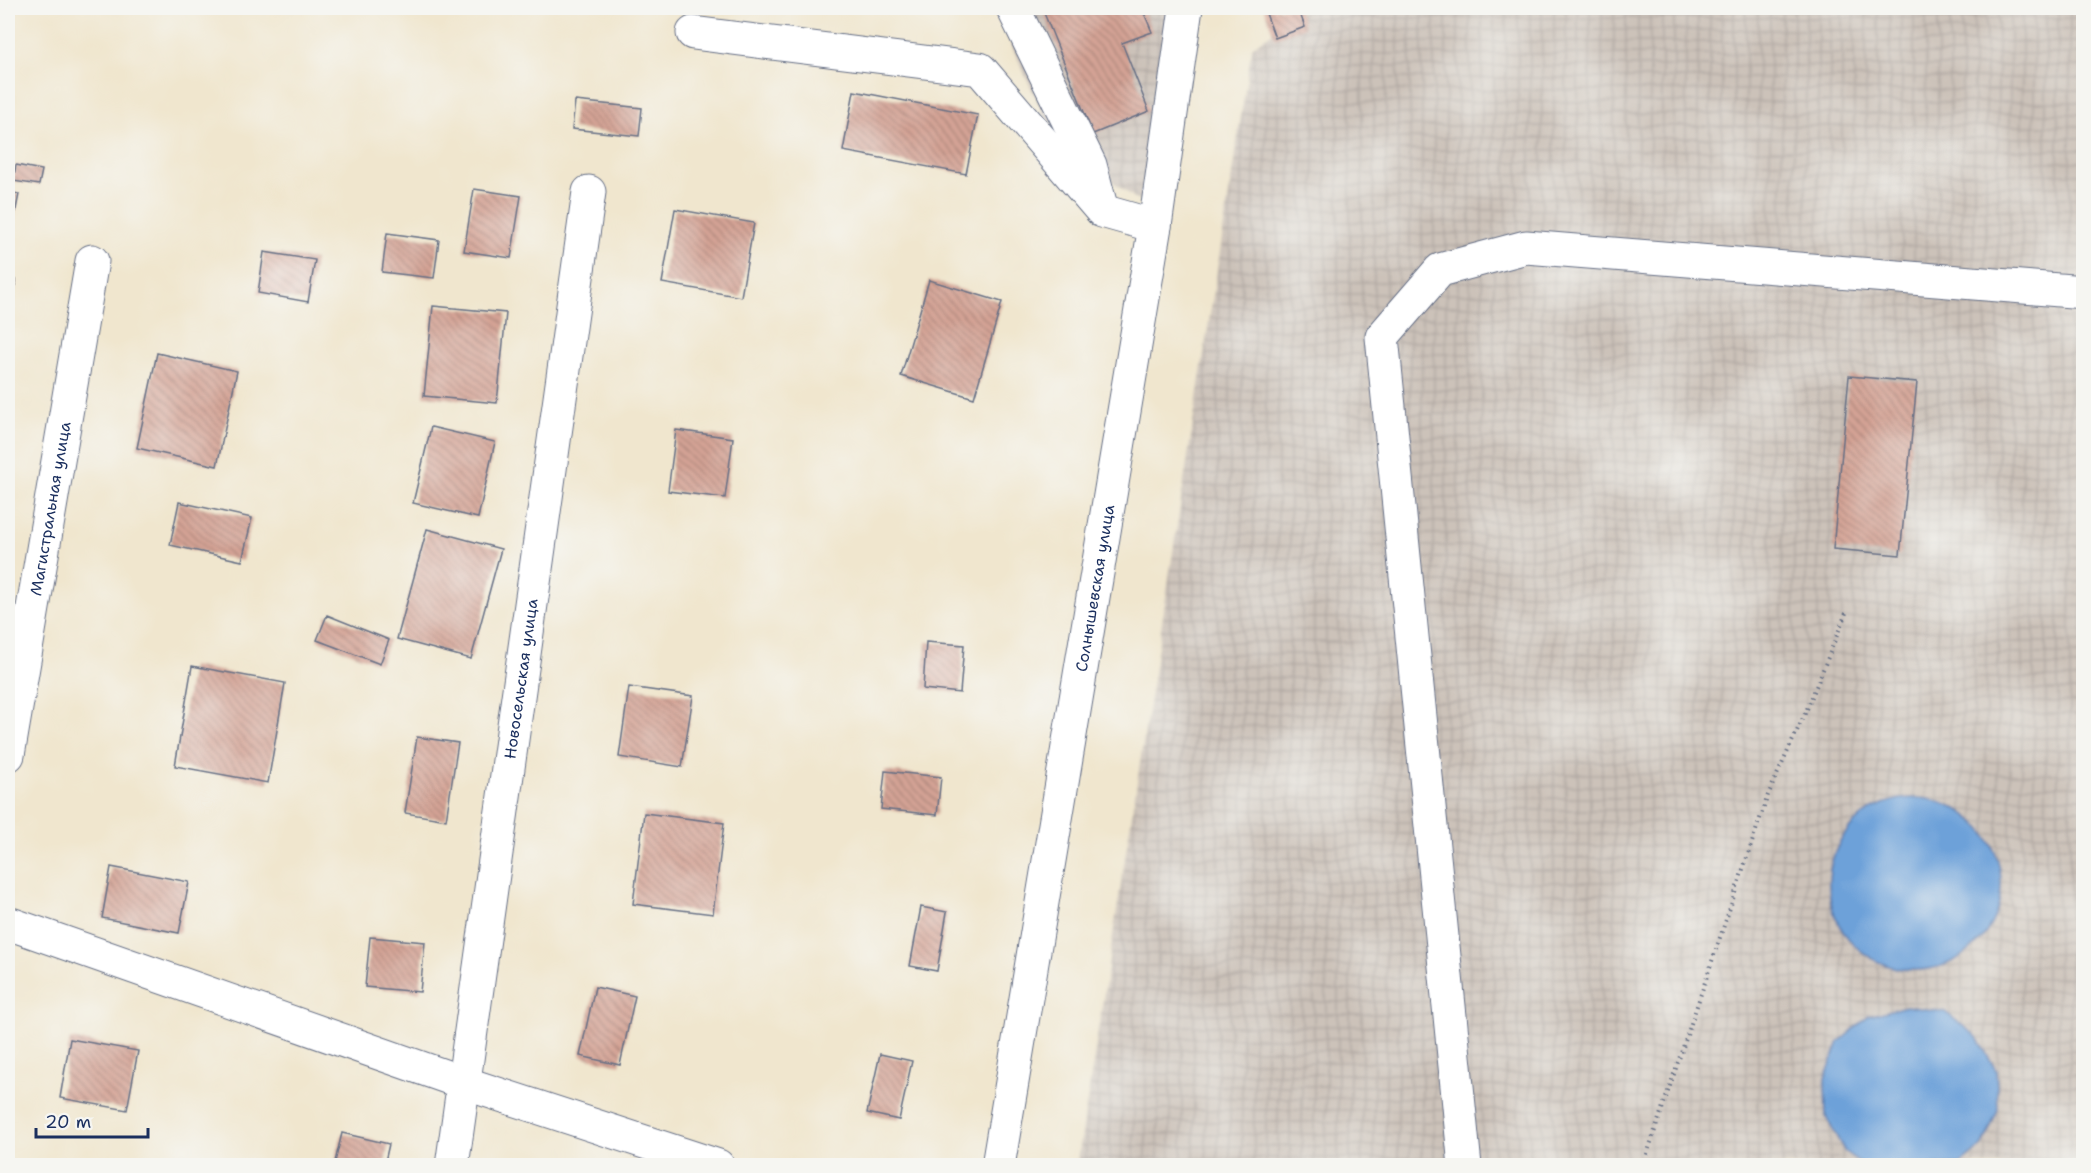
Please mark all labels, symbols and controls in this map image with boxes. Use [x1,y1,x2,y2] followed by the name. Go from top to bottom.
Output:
[25,420,75,597] street label: Магистральная улица
[1070,503,1119,673] street label: Солнышевская улица
[499,597,542,760] street label: Новосельская улица
[36,1101,148,1139] scale bar
[45,1110,91,1134] text: 20 m

